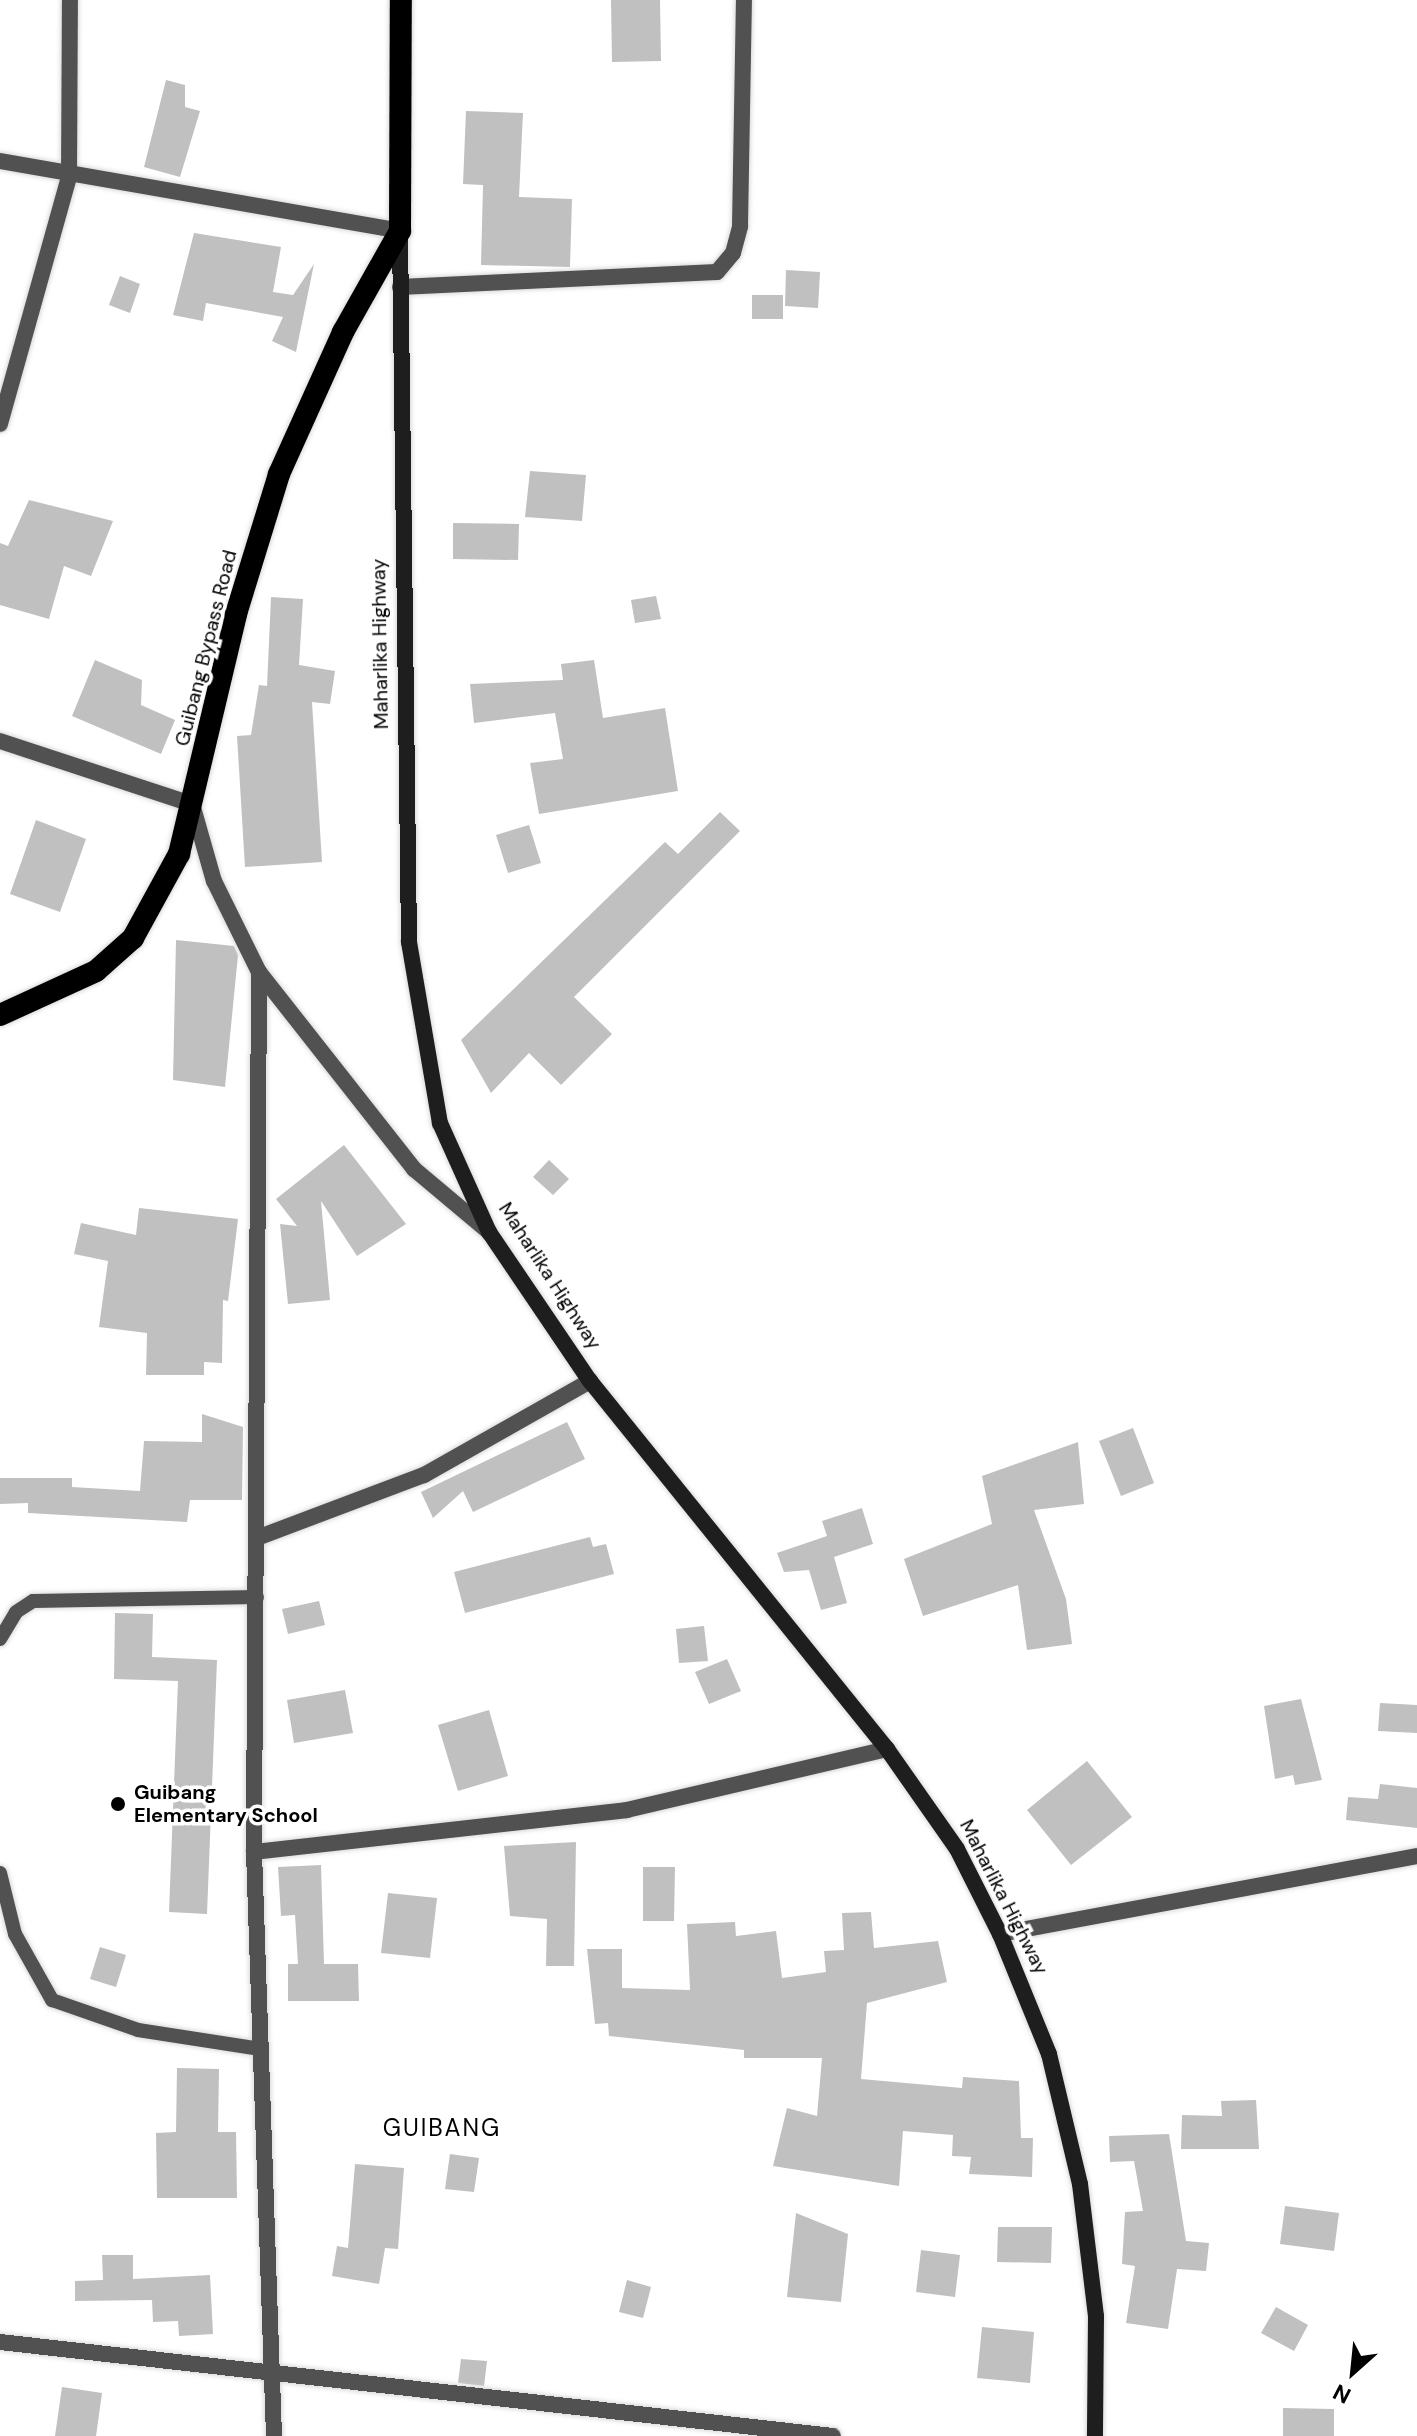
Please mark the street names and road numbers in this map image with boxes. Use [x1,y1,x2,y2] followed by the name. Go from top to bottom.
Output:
[170,547,242,749] street label: Guibang Bypass Road
[367,558,393,730] street label: Maharlika Highway
[493,1198,607,1354] street label: Maharlika Highway
[955,1816,1053,1978] street label: Maharlika Highway

